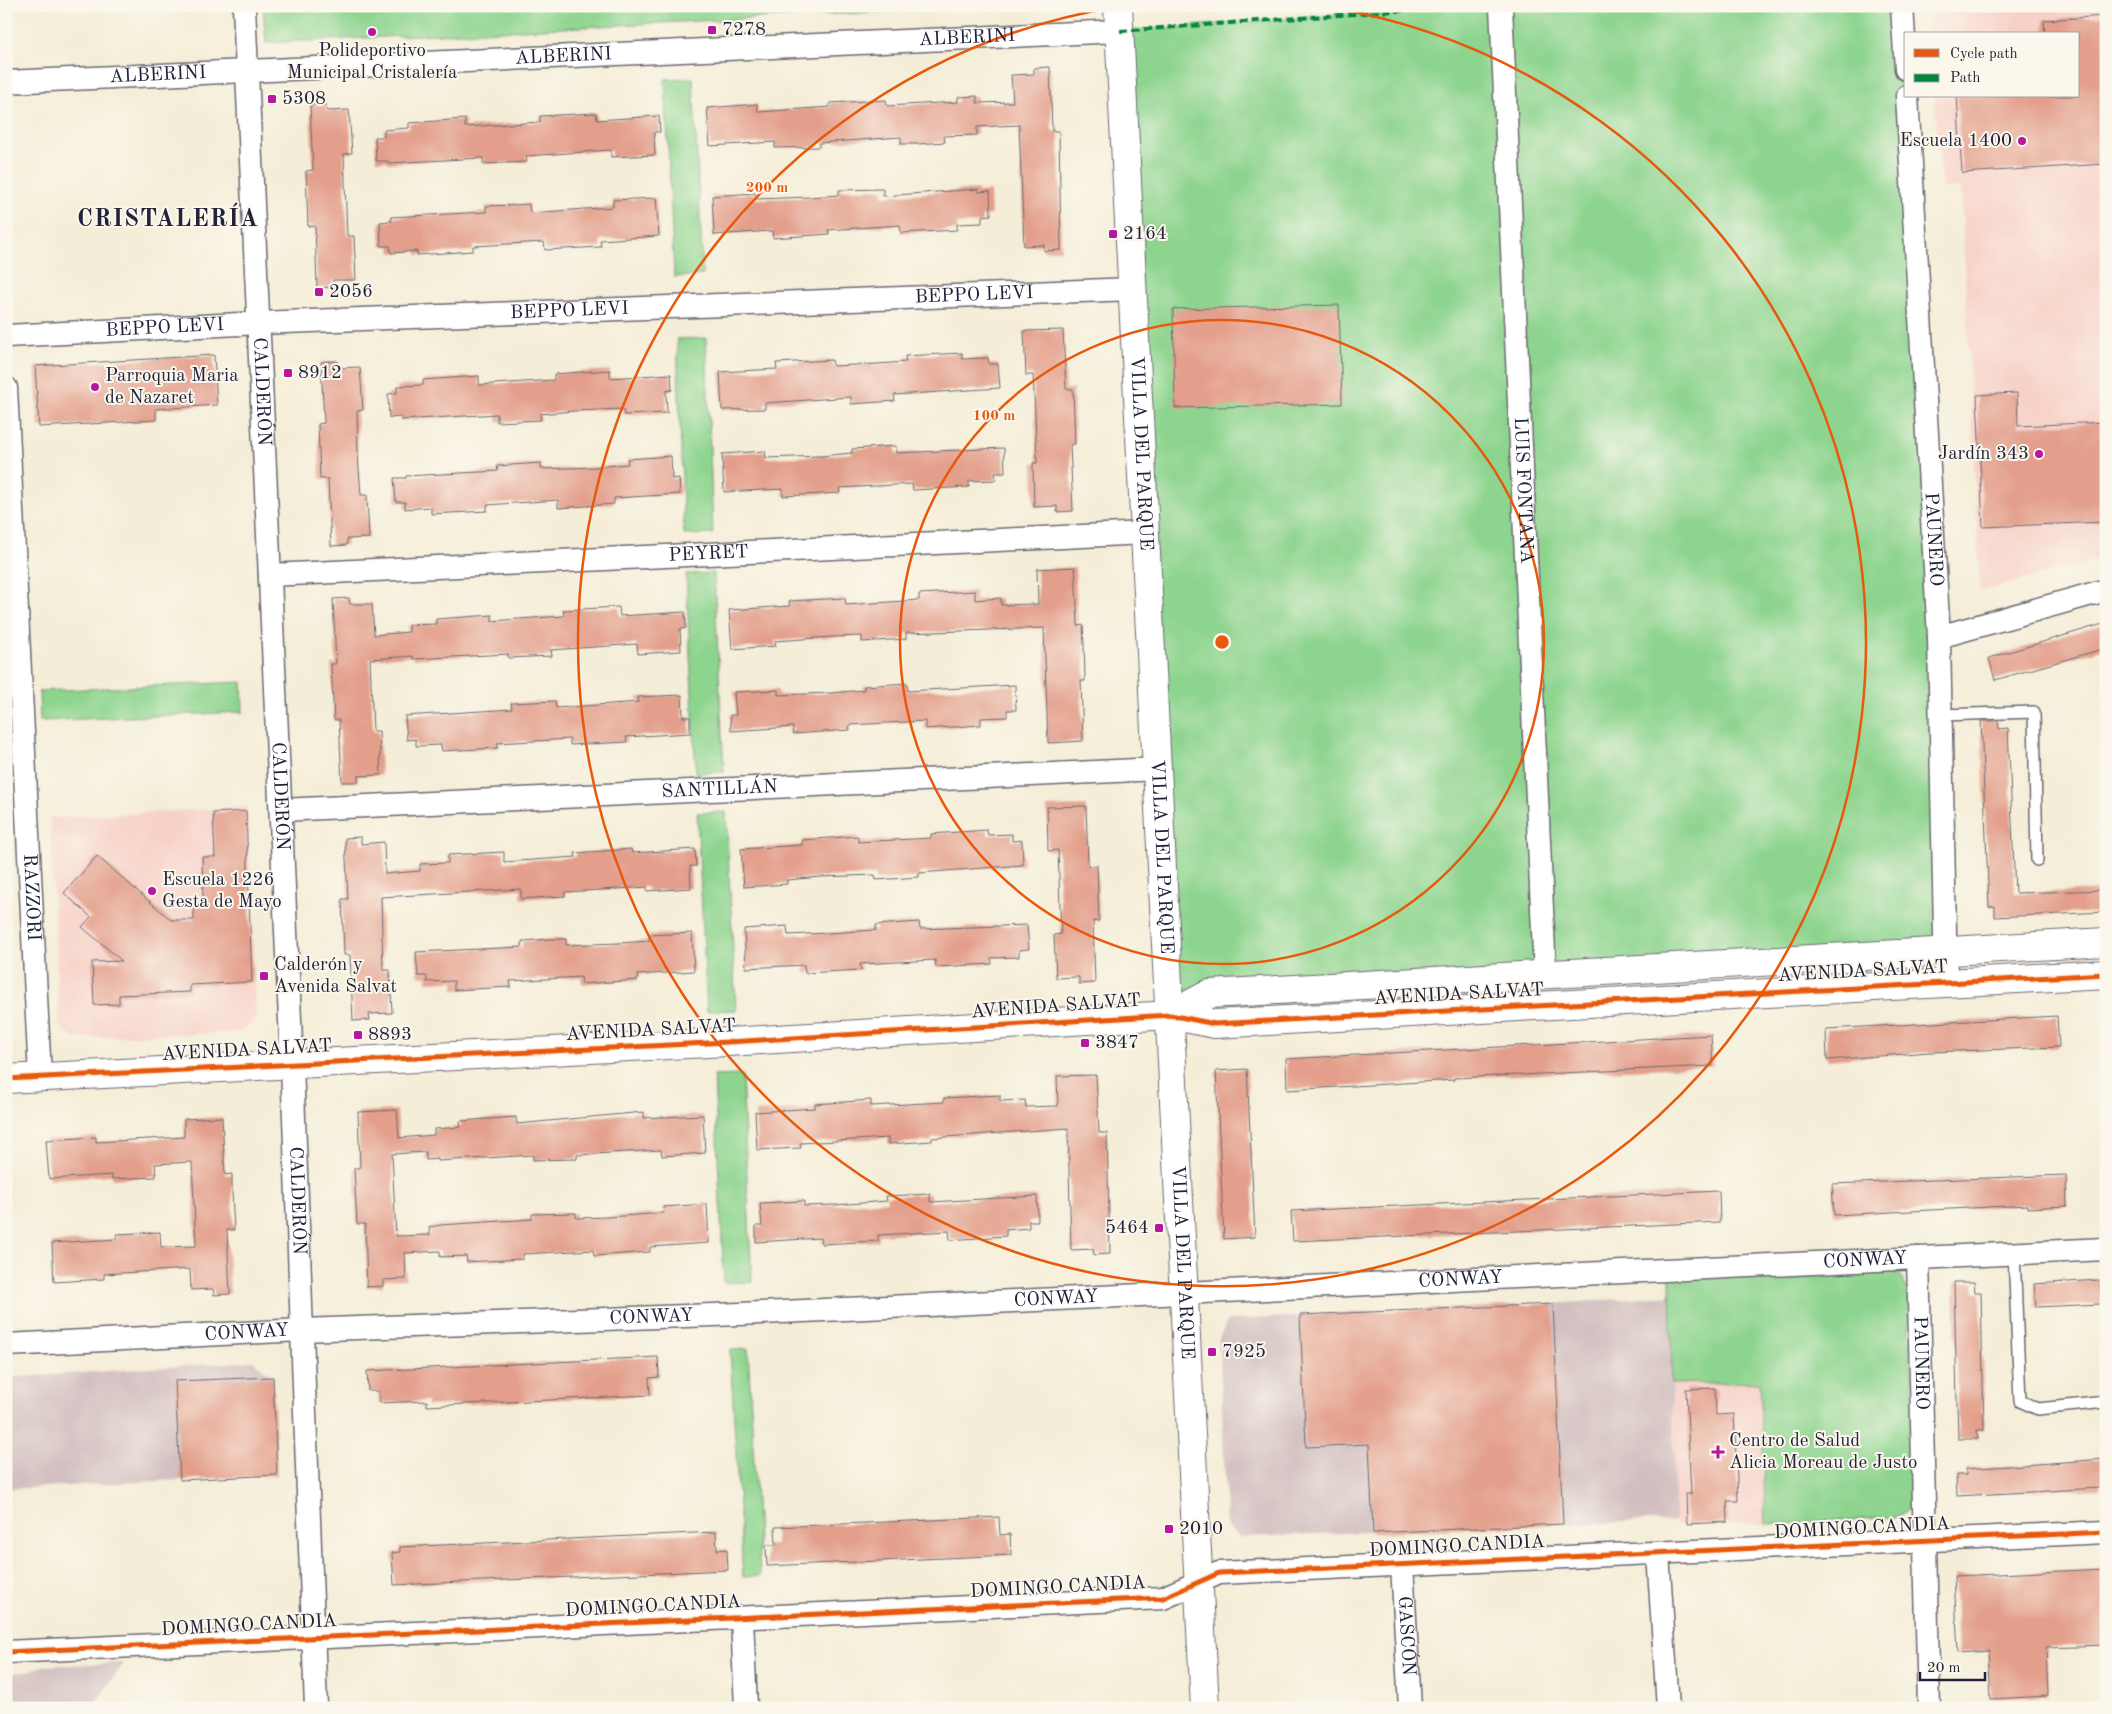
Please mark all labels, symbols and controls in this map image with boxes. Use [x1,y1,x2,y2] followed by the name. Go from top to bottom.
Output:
[722,21,766,40] place label: 7278
[706,24,718,36] marker: 7278
[366,26,378,38] marker: Polideportivo Municipal Cristalería
[918,26,1016,50] street label: ALBERINI
[1904,32,2080,98] legend
[287,42,458,83] place label: Polideportivo Municipal Cristalería
[515,45,612,68] street label: ALBERINI
[1950,47,2018,62] text: Cycle path
[109,63,207,87] street label: ALBERINI
[1950,71,1980,86] text: Path
[282,90,326,109] place label: 5308
[266,93,278,105] marker: 5308
[1900,132,2012,151] place label: Escuela 1400
[2016,135,2028,147] marker: Escuela 1400
[746,181,788,196] text: 200 m
[77,202,259,232] district label: CRISTALERÍA
[1123,225,1167,244] place label: 2164
[1107,228,1119,240] marker: 2164
[329,283,373,302] place label: 2056
[914,283,1034,307] street label: BEPPO LEVI
[313,286,325,298] marker: 2056
[510,299,629,323] street label: BEPPO LEVI
[105,315,225,340] street label: BEPPO LEVI
[250,337,278,447] street label: CALDERÓN
[1126,356,1155,551] street label: VILLA DEL PARQUE
[298,364,342,383] place label: 8912
[105,367,239,408] place label: Parroquia Maria de Nazaret
[282,367,294,379] marker: 8912
[89,381,101,393] marker: Parroquia Maria de Nazaret
[973,409,1015,424] text: 100 m
[1510,417,1536,565] street label: LUIS FONTANA
[1938,445,2029,464] place label: Jardín 343
[2033,448,2045,460] marker: Jardín 343
[1921,492,1945,587] street label: PAUNERO
[668,543,749,565] street label: PEYRET
[1213,633,1231,651] centre of rings
[268,742,296,851] street label: CALDERÓN
[1147,759,1176,954] street label: VILLA DEL PARQUE
[661,774,778,802] street label: SANTILLÁN
[19,853,43,941] street label: RAZZORI
[162,871,282,912] place label: Escuela 1226 Gesta de Mayo
[146,885,158,897] marker: Escuela 1226 Gesta de Mayo
[274,956,397,997] place label: Calderón y Avenida Salvat
[1777,958,1949,986] street label: AVENIDA SALVAT
[258,970,270,982] marker: Calderón y Avenida Salvat
[1373,981,1545,1009] street label: AVENIDA SALVAT
[970,992,1142,1022] street label: AVENIDA SALVAT
[565,1017,737,1045] street label: AVENIDA SALVAT
[368,1026,412,1045] place label: 8893
[352,1029,364,1041] marker: 8893
[1095,1034,1139,1053] place label: 3847
[161,1037,333,1065] street label: AVENIDA SALVAT
[1079,1037,1091,1049] marker: 3847
[286,1146,313,1256] street label: CALDERÓN
[1168,1165,1197,1360] street label: VILLA DEL PARQUE
[1105,1219,1149,1238] place label: 5464
[1153,1222,1165,1234] marker: 5464
[1822,1249,1908,1272] street label: CONWAY
[1418,1268,1503,1291] street label: CONWAY
[1013,1287,1099,1310] street label: CONWAY
[609,1306,694,1328] street label: CONWAY
[1910,1316,1931,1410] street label: PAUNERO
[204,1321,289,1344] street label: CONWAY
[1222,1343,1266,1362] place label: 7925
[1206,1346,1218,1358] marker: 7925
[1729,1432,1917,1473] place label: Centro de Salud Alicia Moreau de Justo
[1711,1445,1725,1459] marker: Centro de Salud Alicia Moreau de Justo
[1774,1515,1951,1543] street label: DOMINGO CANDIA
[1179,1520,1223,1539] place label: 2010
[1163,1523,1175,1535] marker: 2010
[1369,1533,1546,1561] street label: DOMINGO CANDIA
[970,1574,1147,1602] street label: DOMINGO CANDIA
[565,1593,742,1621] street label: DOMINGO CANDIA
[1394,1595,1422,1677] street label: GASCÓN
[161,1612,338,1640] street label: DOMINGO CANDIA
[1920,1649,1984,1681] scale bar
[1927,1661,1961,1676] text: 20 m

